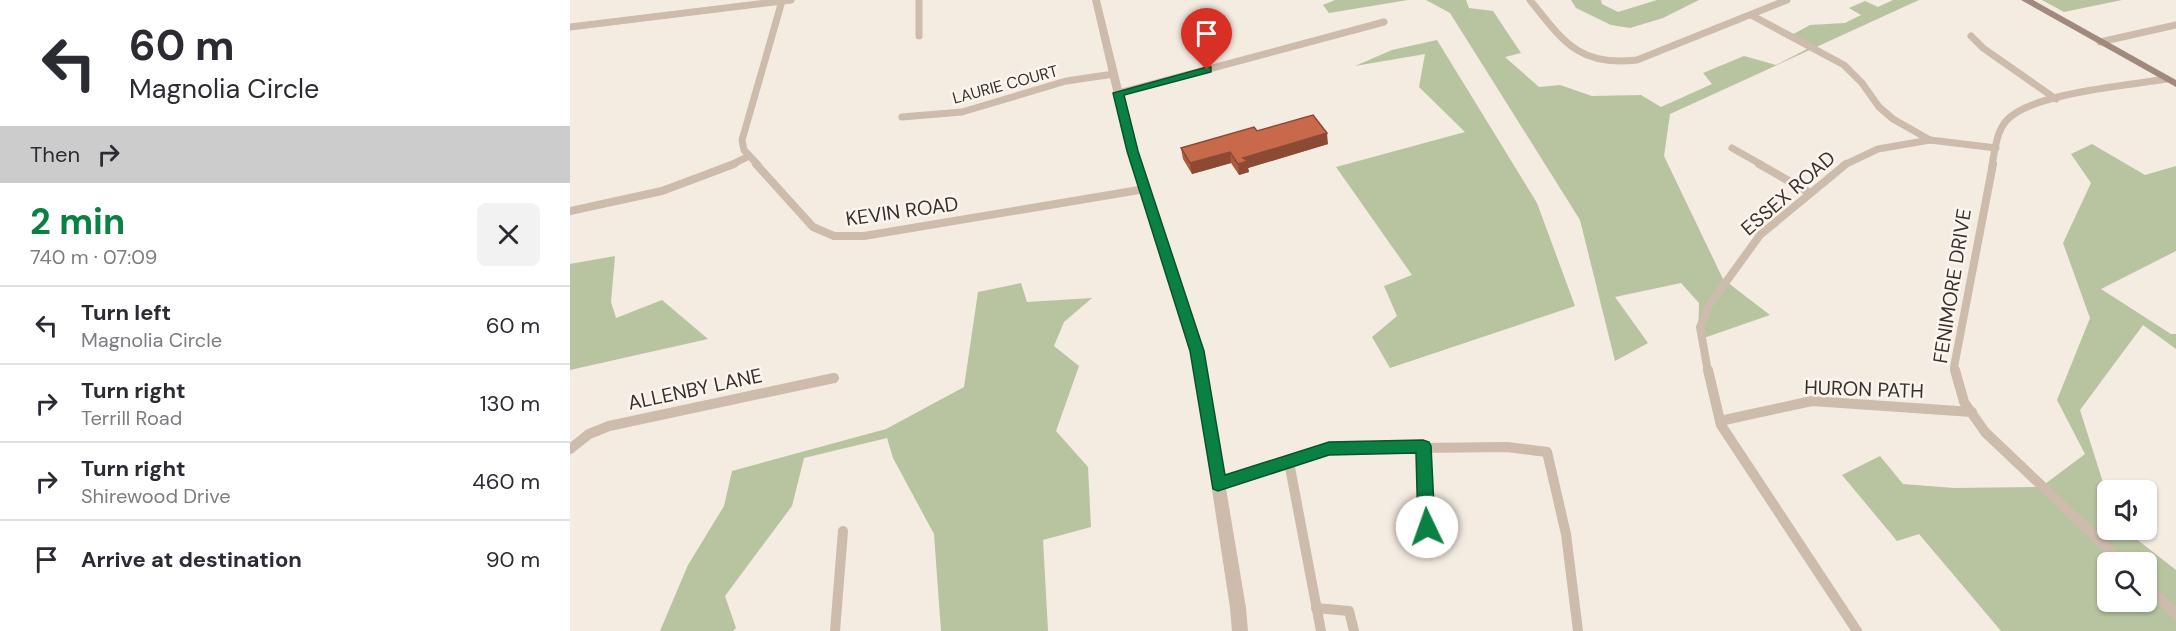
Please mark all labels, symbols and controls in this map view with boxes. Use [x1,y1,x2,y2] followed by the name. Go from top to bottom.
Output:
[1181,8,1232,70] pin
[1190,17,1223,50] icon: arrive
[129,18,235,73] text: 60 m
[30,24,108,102] icon: left
[950,60,1060,109] street label: LAURIE COURT
[129,71,319,106] text: Magnolia Circle
[92,138,125,171] icon: right
[30,140,80,169] text: Then
[1735,145,1841,241] street label: ESSEX ROAD
[844,190,960,232] street label: KEVIN ROAD
[30,198,125,245] text: 2 min
[477,203,540,266] button: close
[1927,207,1977,365] street label: FENIMORE DRIVE
[30,244,157,270] text: 740 m · 07:09
[81,298,171,327] text: Turn left
[30,309,63,342] icon: left
[486,311,540,340] text: 60 m
[81,327,222,353] text: Magnolia Circle
[625,362,765,416] street label: ALLENBY LANE
[1804,374,1924,404] street label: HURON PATH
[81,376,186,405] text: Turn right
[30,387,63,420] icon: right
[480,389,540,418] text: 130 m
[81,405,182,431] text: Terrill Road
[81,454,186,483] text: Turn right
[30,465,63,498] icon: right
[472,467,540,496] text: 460 m
[2097,480,2157,612] map controls
[2097,480,2157,540] button: sound
[81,483,231,509] text: Shirewood Drive
[1395,495,1459,559] position arrow
[30,543,63,576] icon: arrive
[81,545,302,574] text: Arrive at destination
[486,545,540,574] text: 90 m
[2097,552,2157,612] button: search

